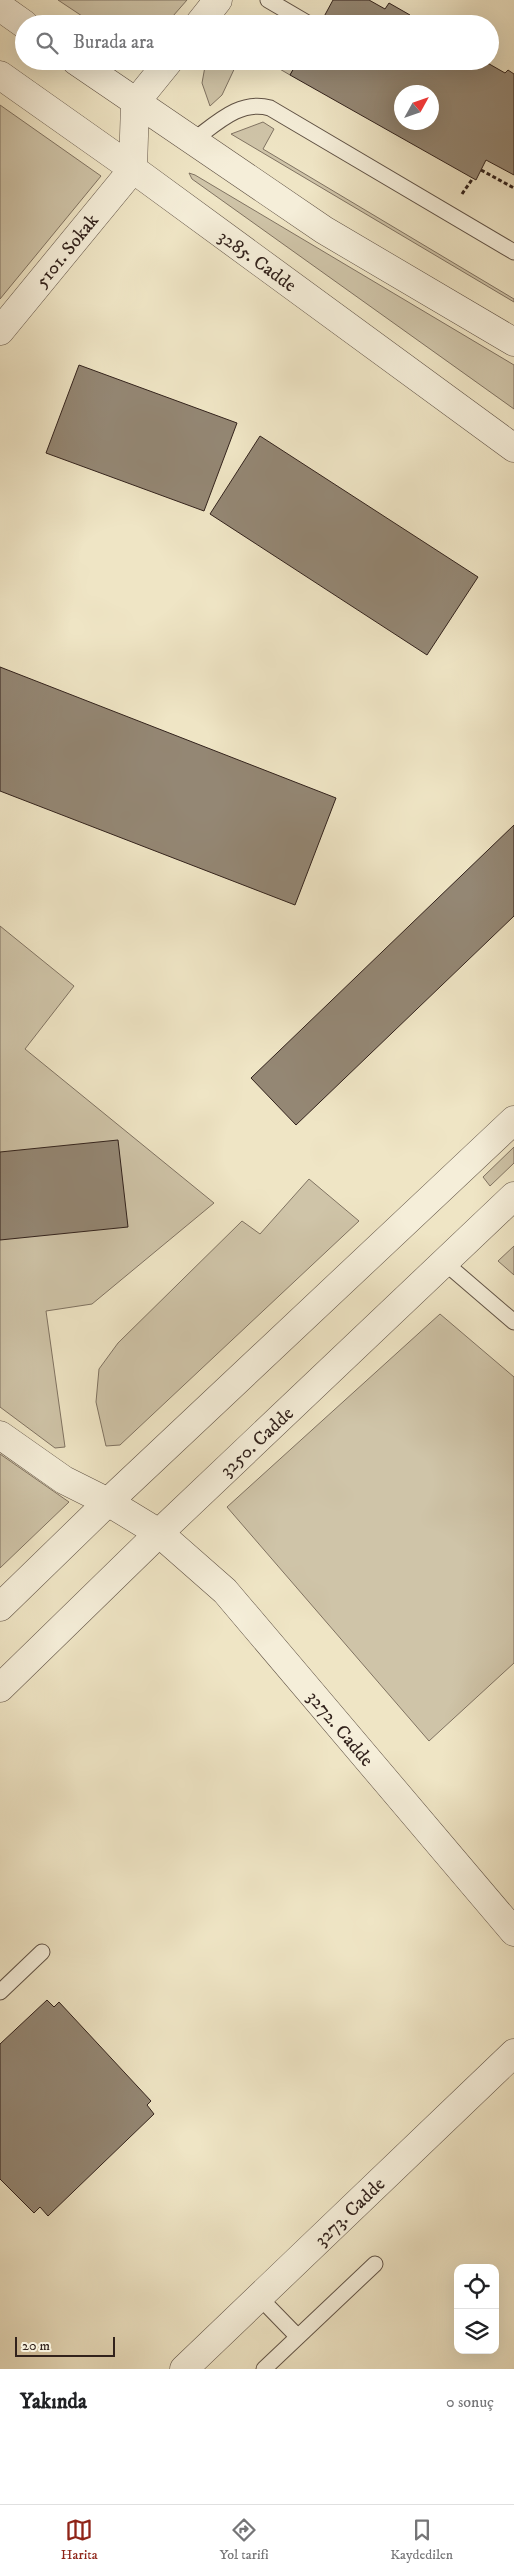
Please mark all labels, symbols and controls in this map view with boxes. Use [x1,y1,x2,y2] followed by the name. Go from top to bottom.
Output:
[15,15,499,70] search box
[33,29,61,57] icon: search
[73,31,154,54] text: Burada ara
[394,85,439,130] north arrow
[31,209,104,292] street label: 5101. Sokak
[214,225,301,297] street label: 3285. Cadde
[216,1402,299,1482] street label: 3250. Cadde
[302,1686,378,1772] street label: 3272. Cadde
[310,2173,390,2251] street label: 3273. Cadde
[454,2264,499,2354] map controls
[454,2264,499,2309] button: locate
[454,2309,499,2354] button: layers
[15,2334,115,2357] scale bar
[22,2337,50,2355] text: 20 m
[20,2389,87,2415] text: Yakında
[446,2392,494,2412] text: 0 sonuç
[61,2516,98,2564] tab: Harita
[219,2516,269,2564] tab: Yol tarifi
[390,2516,453,2564] tab: Kaydedilen

